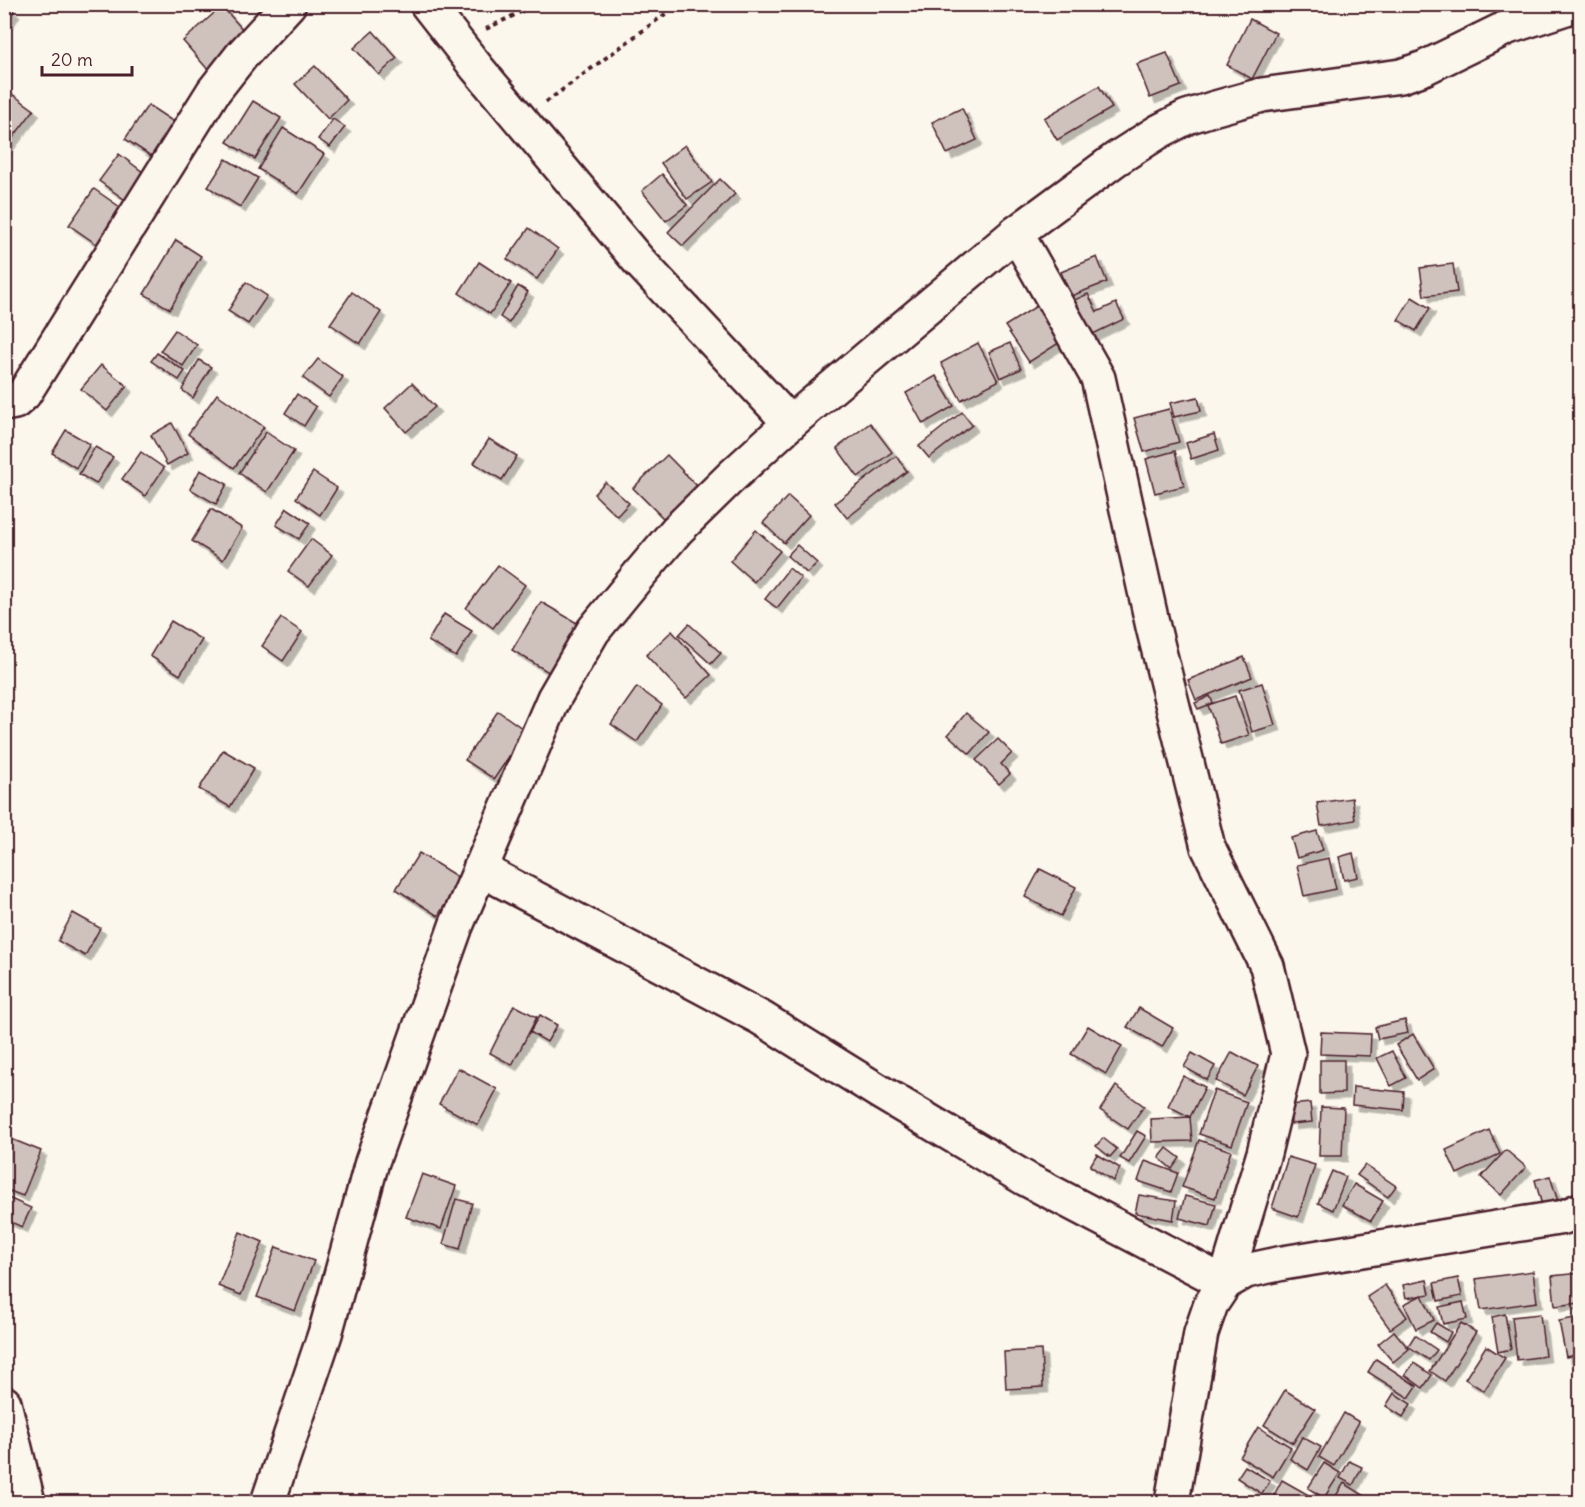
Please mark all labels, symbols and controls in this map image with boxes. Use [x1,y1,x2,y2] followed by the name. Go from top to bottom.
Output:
[42,39,132,77] scale bar
[51,48,93,71] text: 20 m

